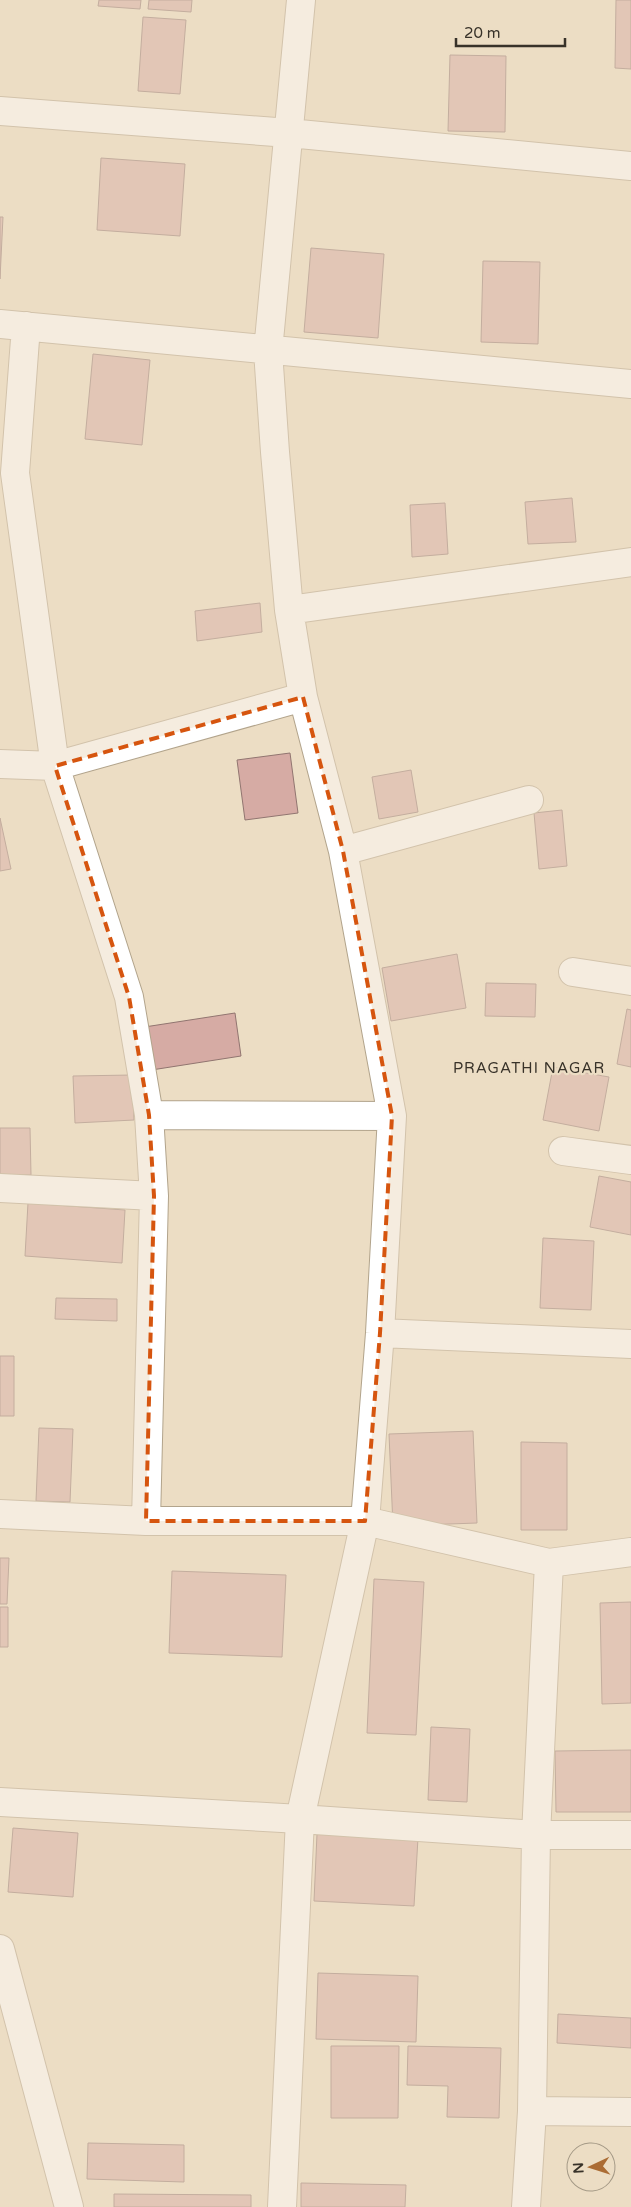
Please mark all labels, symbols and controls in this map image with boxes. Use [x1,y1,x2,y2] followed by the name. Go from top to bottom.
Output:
[456,15,565,47] scale bar
[464,24,501,42] text: 20 m
[453,1059,605,1077] district label: PRAGATHI NAGAR
[566,2142,616,2192] north arrow
[570,2162,587,2174] text: N

